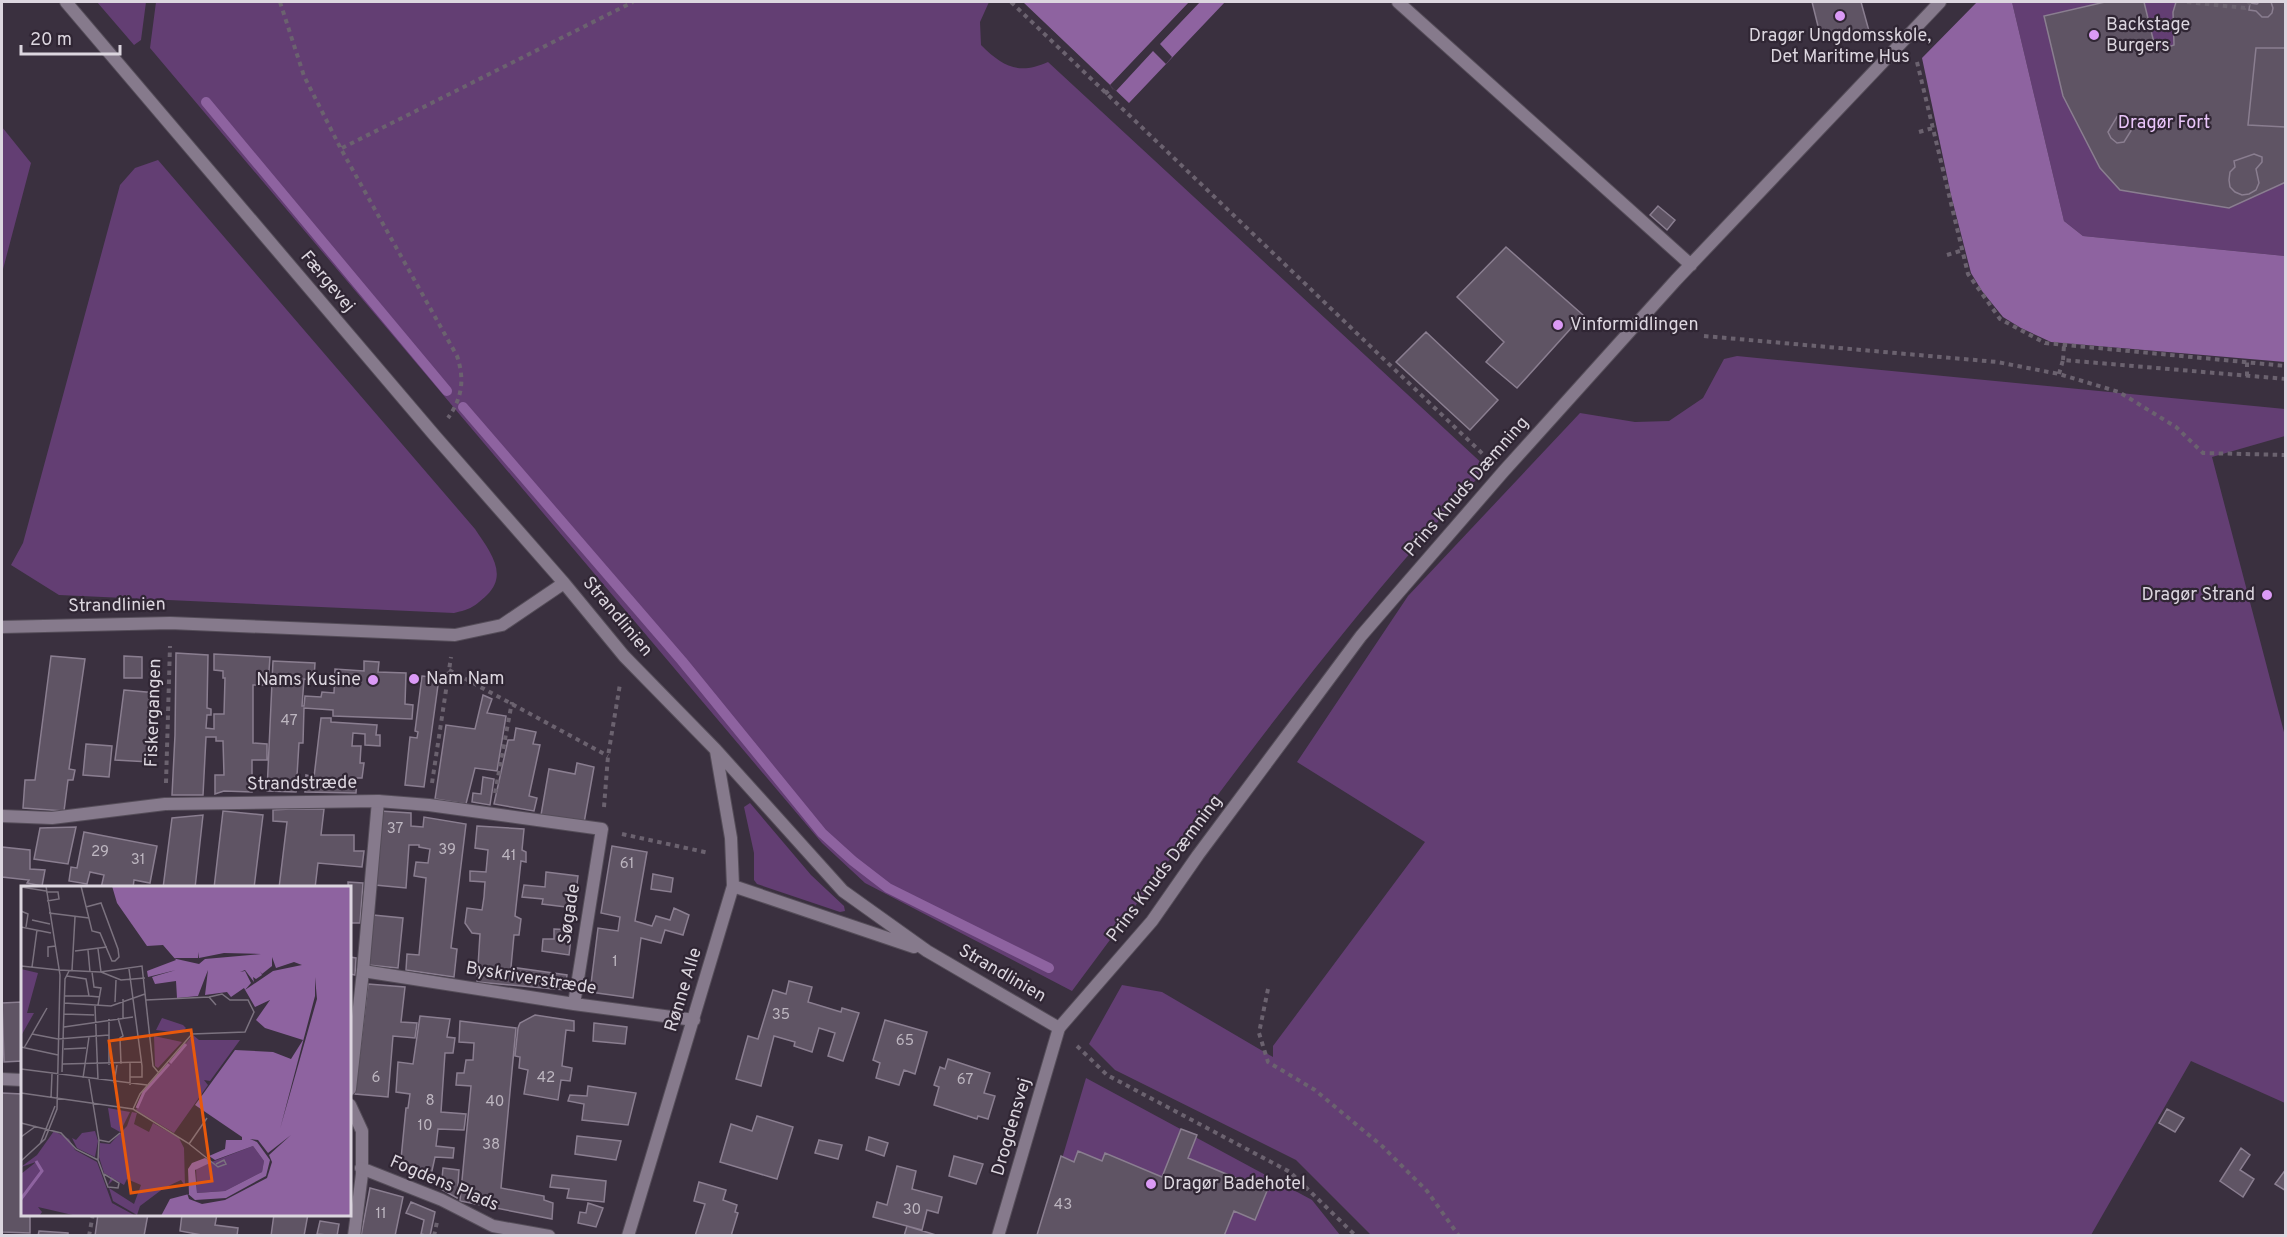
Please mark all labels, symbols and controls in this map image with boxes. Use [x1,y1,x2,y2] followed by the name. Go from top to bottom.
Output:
[1833,9,1847,23] marker: Dragør Ungdomsskole, Det Maritime Hus
[2106,14,2190,58] place label: Backstage Burgers
[21,18,120,56] scale bar
[1749,25,1931,69] place label: Dragør Ungdomsskole, Det Maritime Hus
[2087,28,2101,42] marker: Backstage Burgers
[30,29,72,52] text: 20 m
[2118,112,2210,135] park label: Dragør Fort
[295,246,359,318] street label: Færgevej
[1570,314,1699,337] place label: Vinformidlingen
[1551,318,1565,332] marker: Vinformidlingen
[1400,412,1534,562] street label: Prins Knuds Dæmning
[577,572,657,662] street label: Strandlinien
[2141,584,2255,607] place label: Dragør Strand
[2260,588,2274,602] marker: Dragør Strand
[68,594,166,618] street label: Strandlinien
[141,658,167,768] street label: Fiskergangen
[426,668,505,691] place label: Nam Nam
[256,669,361,692] place label: Nams Kusine
[407,672,421,686] marker: Nam Nam
[366,673,380,687] marker: Nams Kusine
[281,712,298,731] house number: 47
[247,772,357,796] street label: Strandstræde
[1102,791,1228,947] street label: Prins Knuds Dæmning
[387,820,404,839] house number: 37
[438,841,456,860] house number: 39
[91,843,109,862] house number: 29
[502,847,516,866] house number: 41
[131,851,145,870] house number: 31
[620,855,634,874] house number: 61
[554,882,586,946] street label: Søgade
[21,886,351,1216] inset map
[954,940,1050,1008] street label: Strandlinien
[660,945,708,1035] street label: Rønne Alle
[612,953,618,972] house number: 1
[464,957,598,1001] street label: Byskriverstræde
[772,1006,790,1025] house number: 35
[896,1032,914,1051] house number: 65
[372,1069,381,1088] house number: 6
[537,1069,555,1088] house number: 42
[957,1071,973,1090] house number: 67
[987,1075,1037,1179] street label: Drogdensvej
[425,1092,435,1111] house number: 8
[486,1093,504,1112] house number: 40
[417,1117,433,1136] house number: 10
[482,1136,500,1155] house number: 38
[386,1151,502,1217] street label: Fogdens Plads
[1163,1173,1306,1196] place label: Dragør Badehotel
[1144,1177,1158,1191] marker: Dragør Badehotel
[1054,1196,1072,1215] house number: 43
[903,1201,921,1220] house number: 30
[375,1205,387,1224] house number: 11

